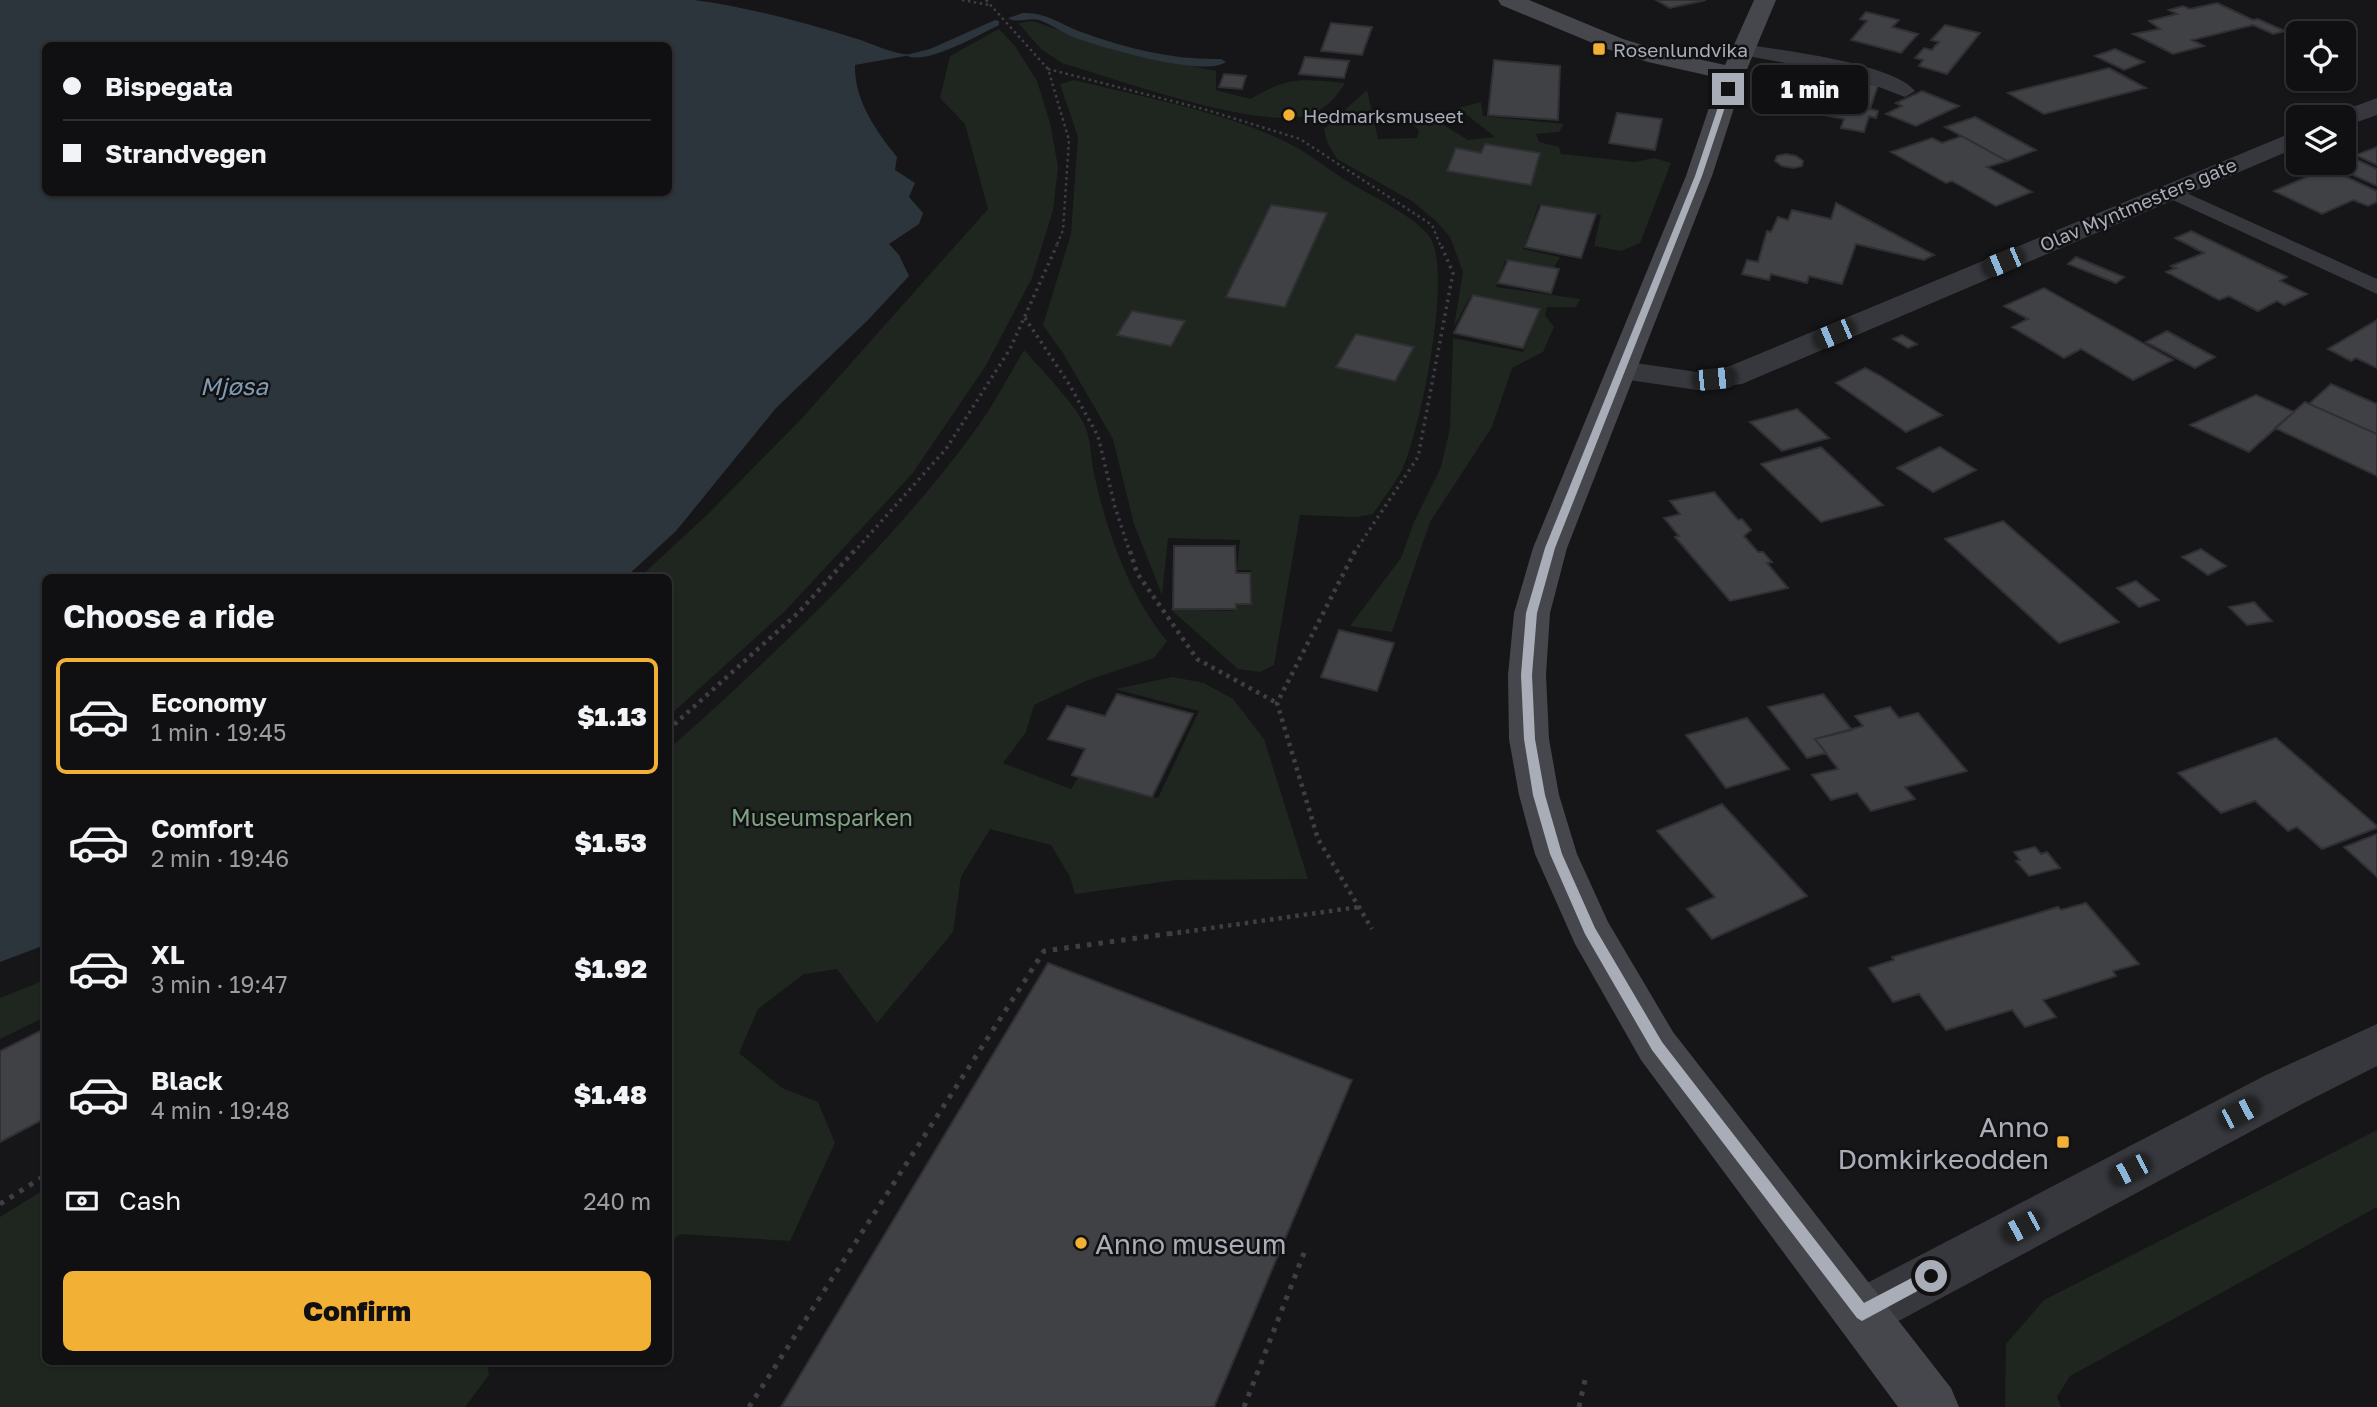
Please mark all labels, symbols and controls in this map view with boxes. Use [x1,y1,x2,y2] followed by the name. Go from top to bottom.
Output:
[2286,21,2356,175] map controls
[2286,21,2356,91] button: locate
[1613,38,1748,61] place label: Rosenlundvika
[1591,41,1607,57] marker: Rosenlundvika
[1752,64,1868,114] callout: 1 min
[105,71,233,102] text: Bispegata
[1712,73,1744,105] route end
[1781,75,1839,103] text: 1 min
[1303,104,1464,127] place label: Hedmarksmuseet
[2286,105,2356,175] button: layers
[1281,107,1297,123] marker: Hedmarksmuseet
[105,138,267,169] text: Strandvegen
[2036,152,2240,256] street label: Olav Myntmesters gate
[1980,244,2027,280] car
[1811,316,1858,352] car
[1693,366,1736,392] car
[200,371,269,401] water label: Mjøsa
[63,597,275,635] text: Choose a ride
[67,685,130,748] icon: car
[151,687,267,718] text: Economy
[577,701,647,732] text: $1.13
[151,718,286,746] text: 1 min · 19:45
[731,803,913,831] park label: Museumsparken
[67,811,130,874] icon: car
[151,813,254,844] text: Comfort
[575,827,647,858] text: $1.53
[151,844,289,872] text: 2 min · 19:46
[67,937,130,1000] icon: car
[151,939,185,970] text: XL
[574,953,647,984] text: $1.92
[151,970,287,998] text: 3 min · 19:47
[67,1063,130,1126] icon: car
[151,1065,223,1096] text: Black
[574,1079,647,1110] text: $1.48
[2216,1094,2263,1132] car
[151,1096,290,1124] text: 4 min · 19:48
[1837,1110,2049,1175] place label: Anno Domkirkeodden
[2055,1134,2071,1150] marker: Anno Domkirkeodden
[2107,1151,2154,1189] car
[63,1182,101,1220] icon: cash
[119,1185,181,1216] text: Cash
[583,1187,651,1215] text: 240 m
[1999,1208,2046,1246] car
[1095,1227,1287,1260] place label: Anno museum
[1073,1235,1089,1251] marker: Anno museum
[1915,1260,1947,1292] route start
[63,1271,651,1351] button: Confirm

